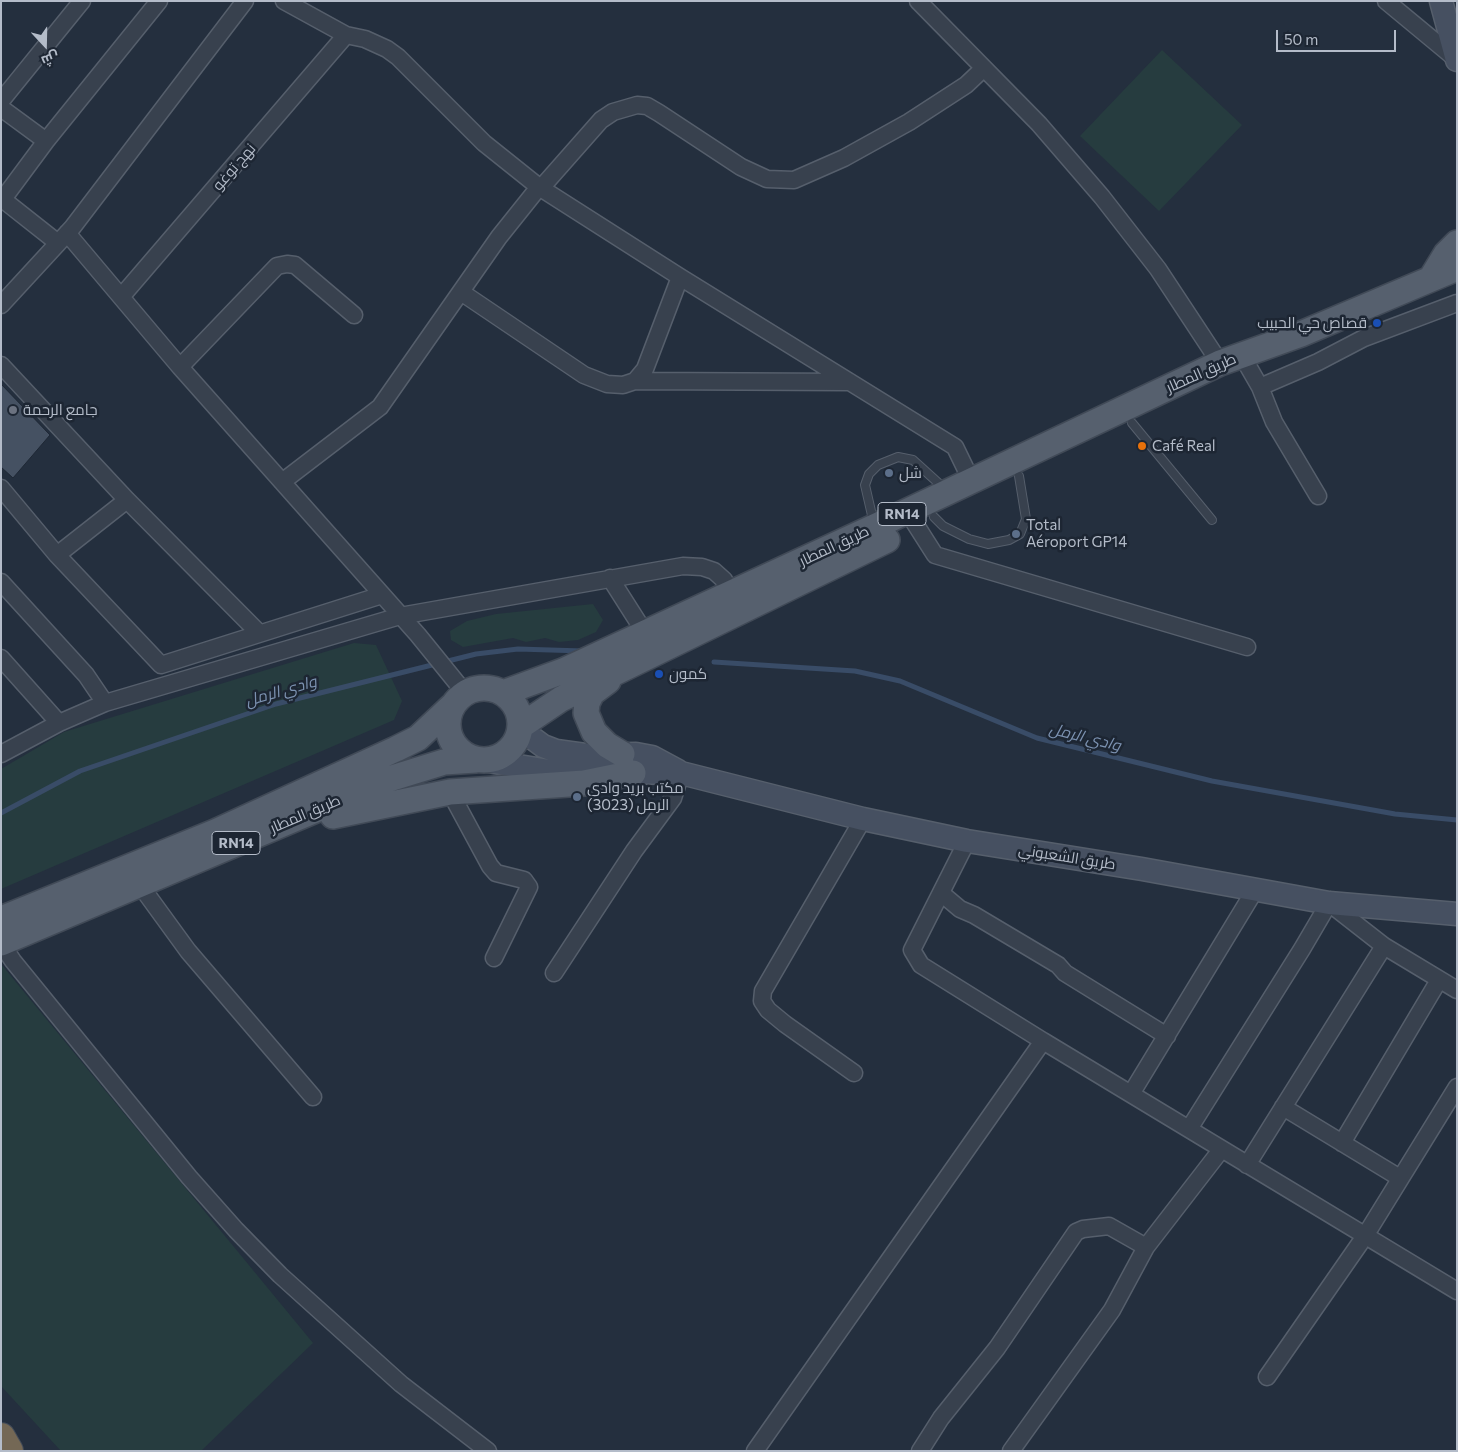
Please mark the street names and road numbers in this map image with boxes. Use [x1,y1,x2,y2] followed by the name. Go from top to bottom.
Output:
[209,140,259,194] street label: نهج توغو
[1163,350,1239,396] street label: طريق المطار
[878,502,926,526] road number: RN14
[796,522,872,570] street label: طريق المطار
[267,791,343,837] street label: طريق المطار
[212,831,260,854] road number: RN14
[1017,840,1117,874] street label: طريق الشعبوني

